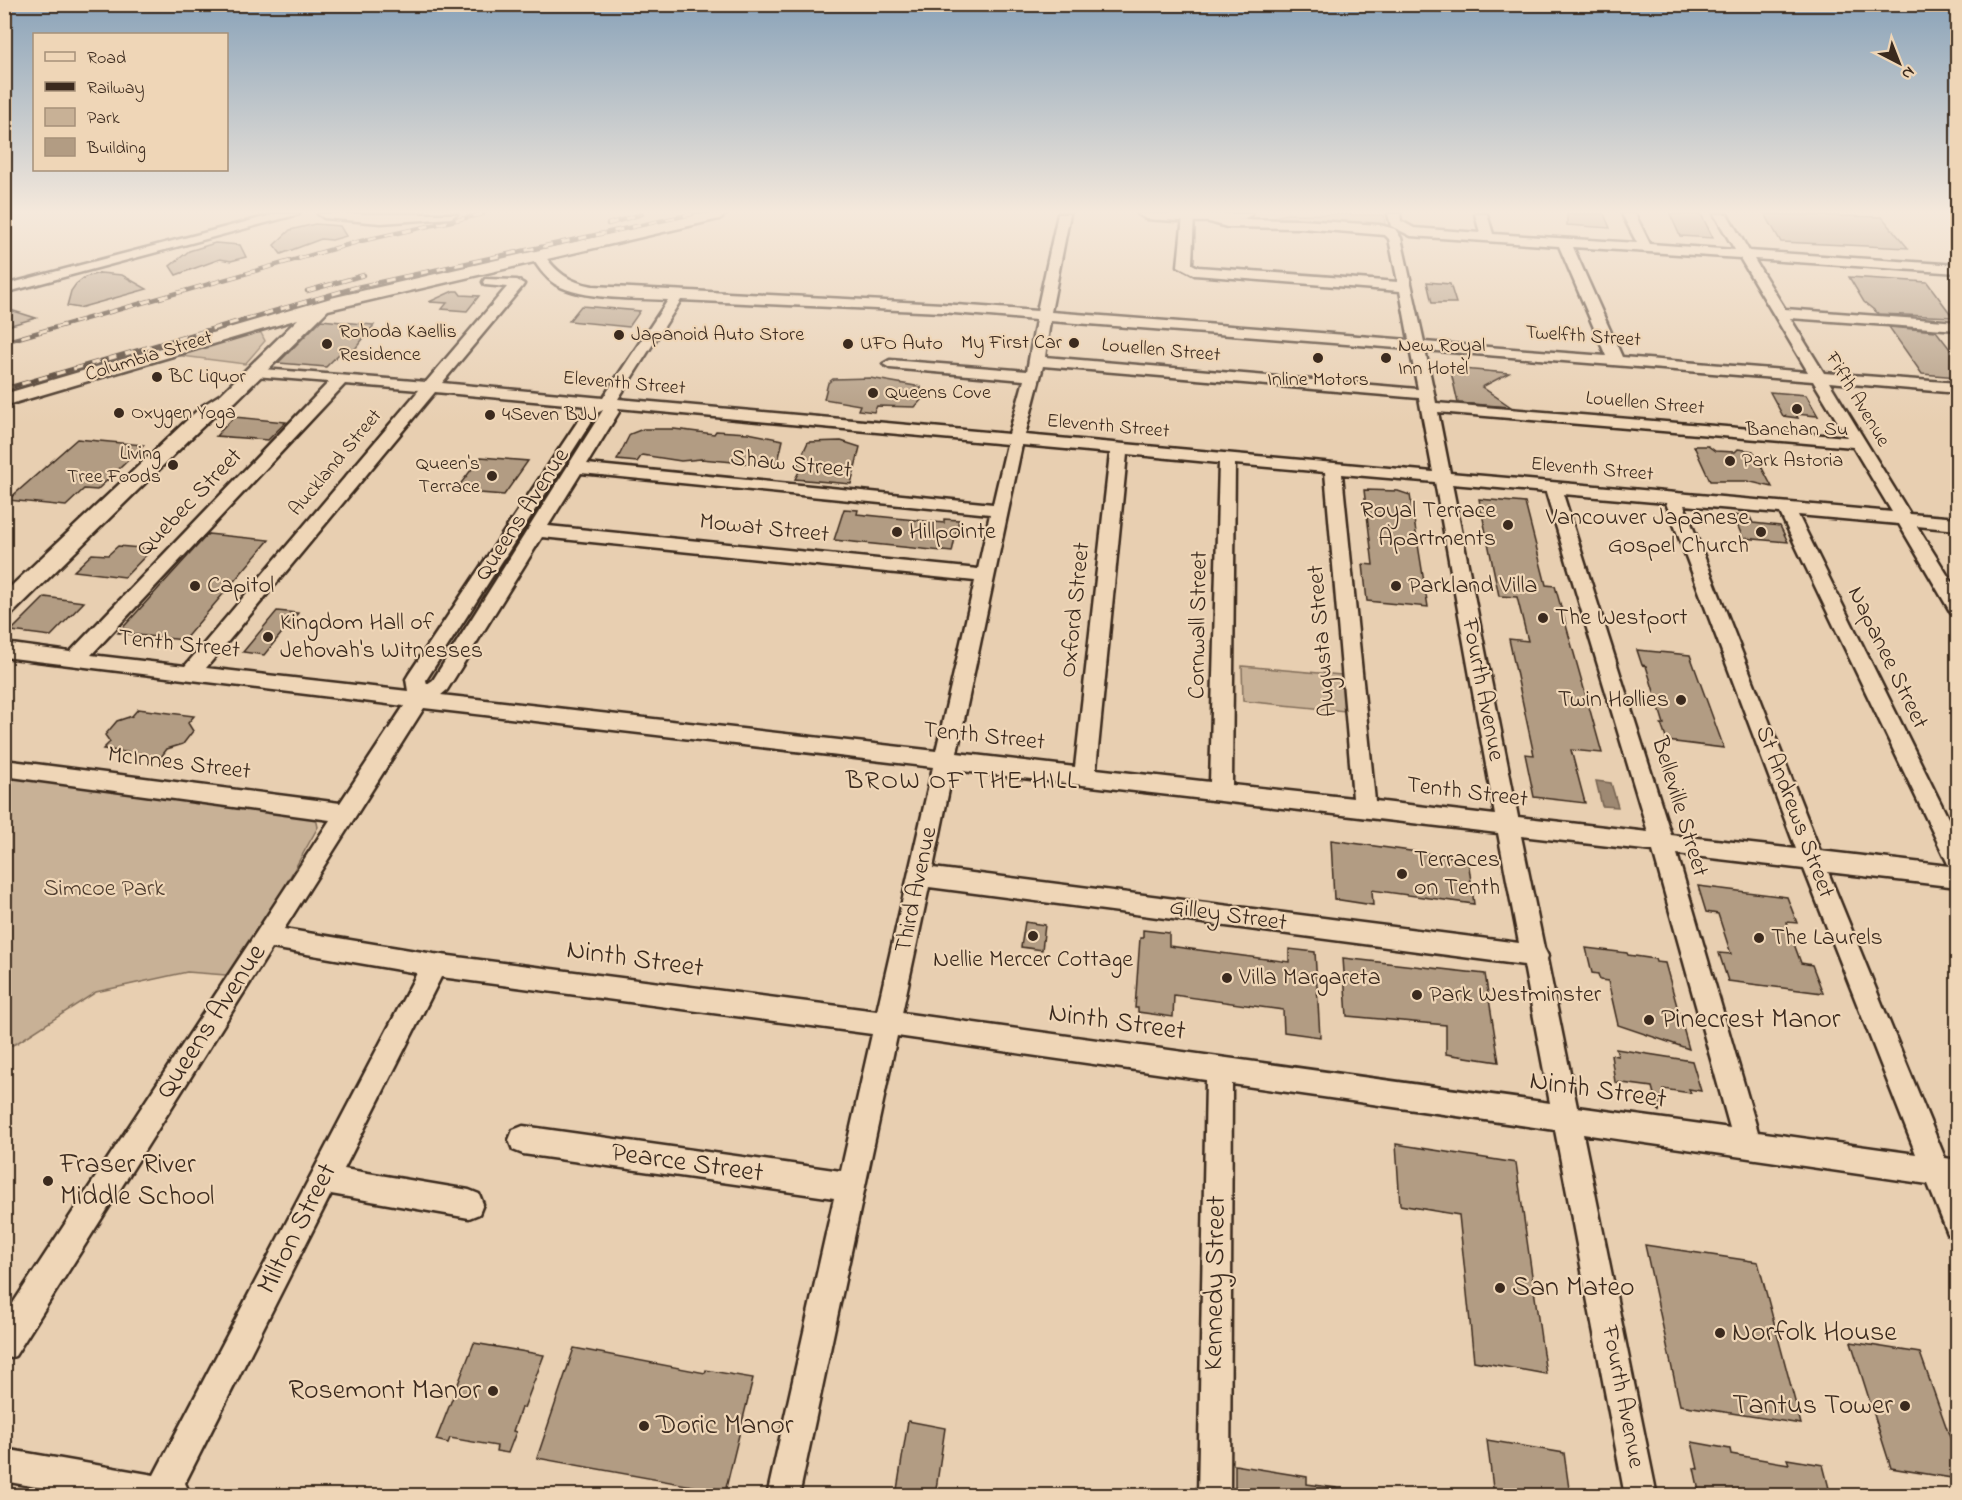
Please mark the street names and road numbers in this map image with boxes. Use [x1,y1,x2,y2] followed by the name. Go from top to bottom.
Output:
[1524,318,1642,356] street label: Twelfth Street
[82,324,216,390] street label: Columbia Street
[1100,331,1222,371] street label: Louellen Street
[1817,346,1897,453] street label: Fifth Avenue
[561,364,687,404] street label: Eleventh Street
[1584,384,1706,424] street label: Louellen Street
[282,403,390,523] street label: Auckland Street
[1045,407,1171,447] street label: Eleventh Street
[129,440,251,566] street label: Quebec Street
[467,441,579,588] street label: Queens Avenue
[729,441,853,489] street label: Shaw Street
[1529,450,1655,490] street label: Eleventh Street
[697,505,831,553] street label: Mowat Street
[1051,540,1101,680] street label: Oxford Street
[1180,551,1218,699] street label: Cornwall Street
[1299,563,1347,719] street label: Augusta Street
[1837,581,1937,735] street label: Napanee Street
[1451,615,1513,764] street label: Fourth Avenue
[116,621,242,669] street label: Tenth Street
[921,713,1047,761] street label: Tenth Street
[1745,721,1843,903] street label: St Andrews Street
[1641,732,1717,881] street label: Belleville Street
[105,738,253,790] street label: McInnes Street
[1404,768,1530,818] street label: Tenth Street
[887,823,947,956] street label: Third Avenue
[1167,890,1289,943] street label: Gilley Street
[564,930,706,990] street label: Ninth Street
[146,936,278,1108] street label: Queens Avenue
[1046,993,1188,1053] street label: Ninth Street
[1527,1061,1669,1121] street label: Ninth Street
[608,1133,766,1195] street label: Pearce Street
[247,1156,349,1302] street label: Milton Street
[1194,1195,1238,1371] street label: Kennedy Street
[1591,1322,1653,1471] street label: Fourth Avenue

